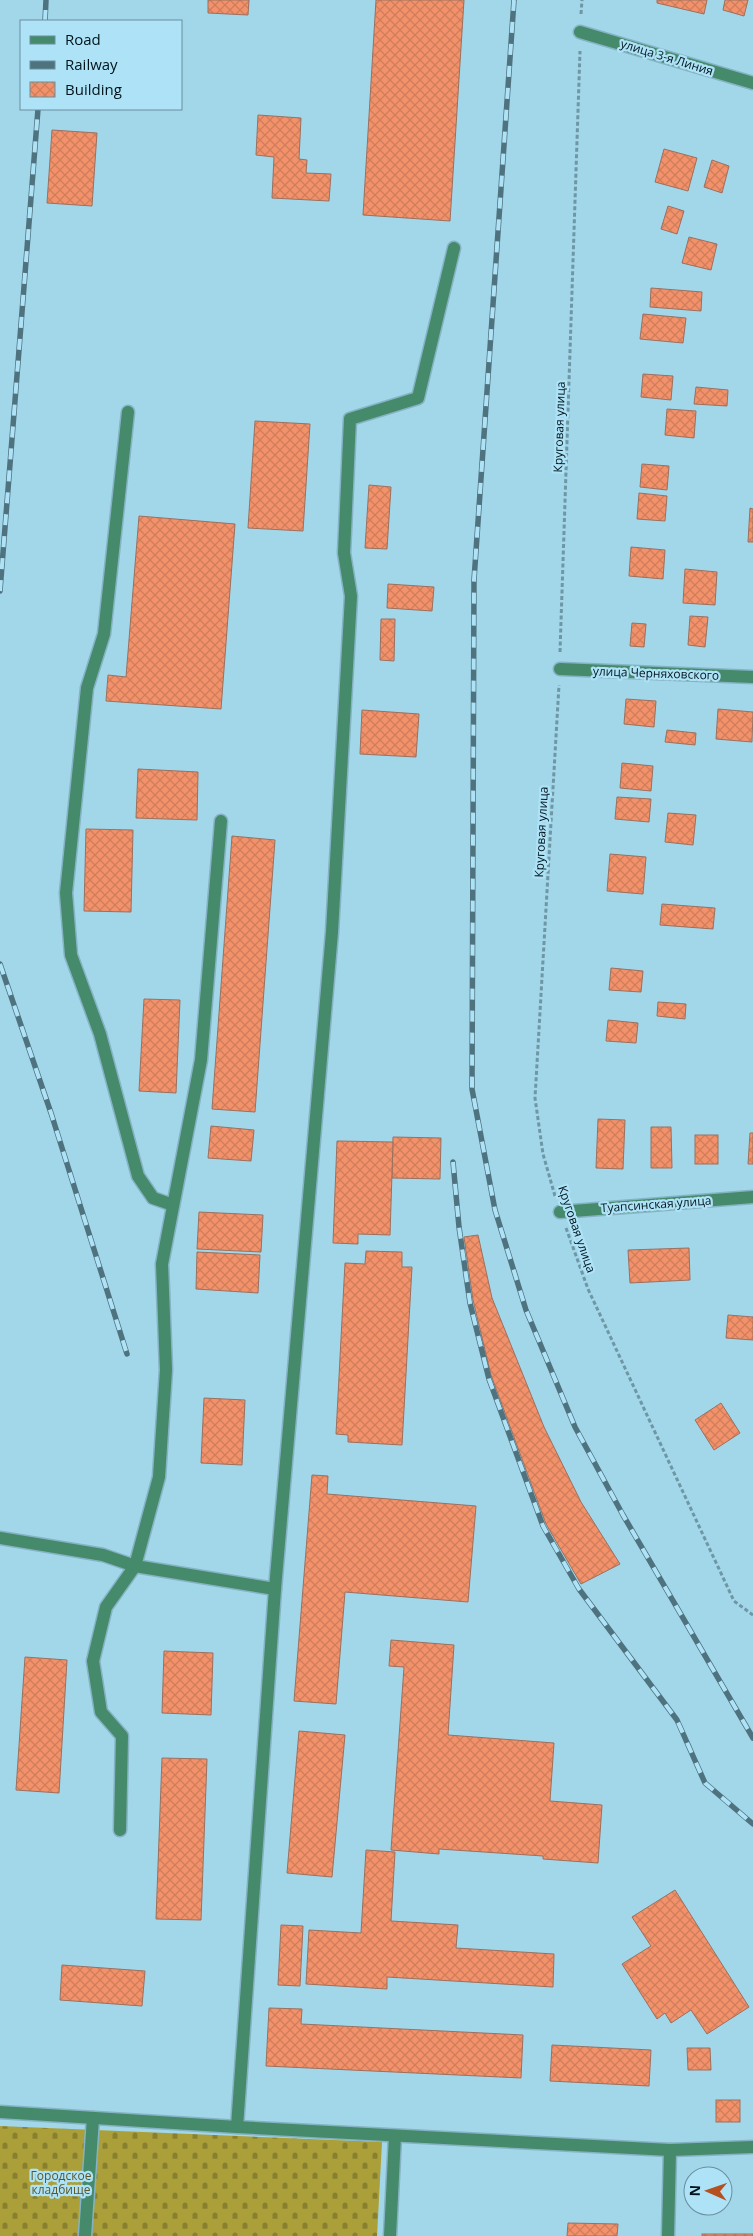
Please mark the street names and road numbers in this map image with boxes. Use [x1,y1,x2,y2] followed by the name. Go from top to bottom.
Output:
[619,35,715,79] street label: улица 3-я Линия
[549,381,569,473] street label: Круговая улица
[593,662,719,684] street label: улица Черняховского
[530,786,552,878] street label: Круговая улица
[554,1183,600,1275] street label: Круговая улица
[600,1192,712,1216] street label: Туапсинская улица

